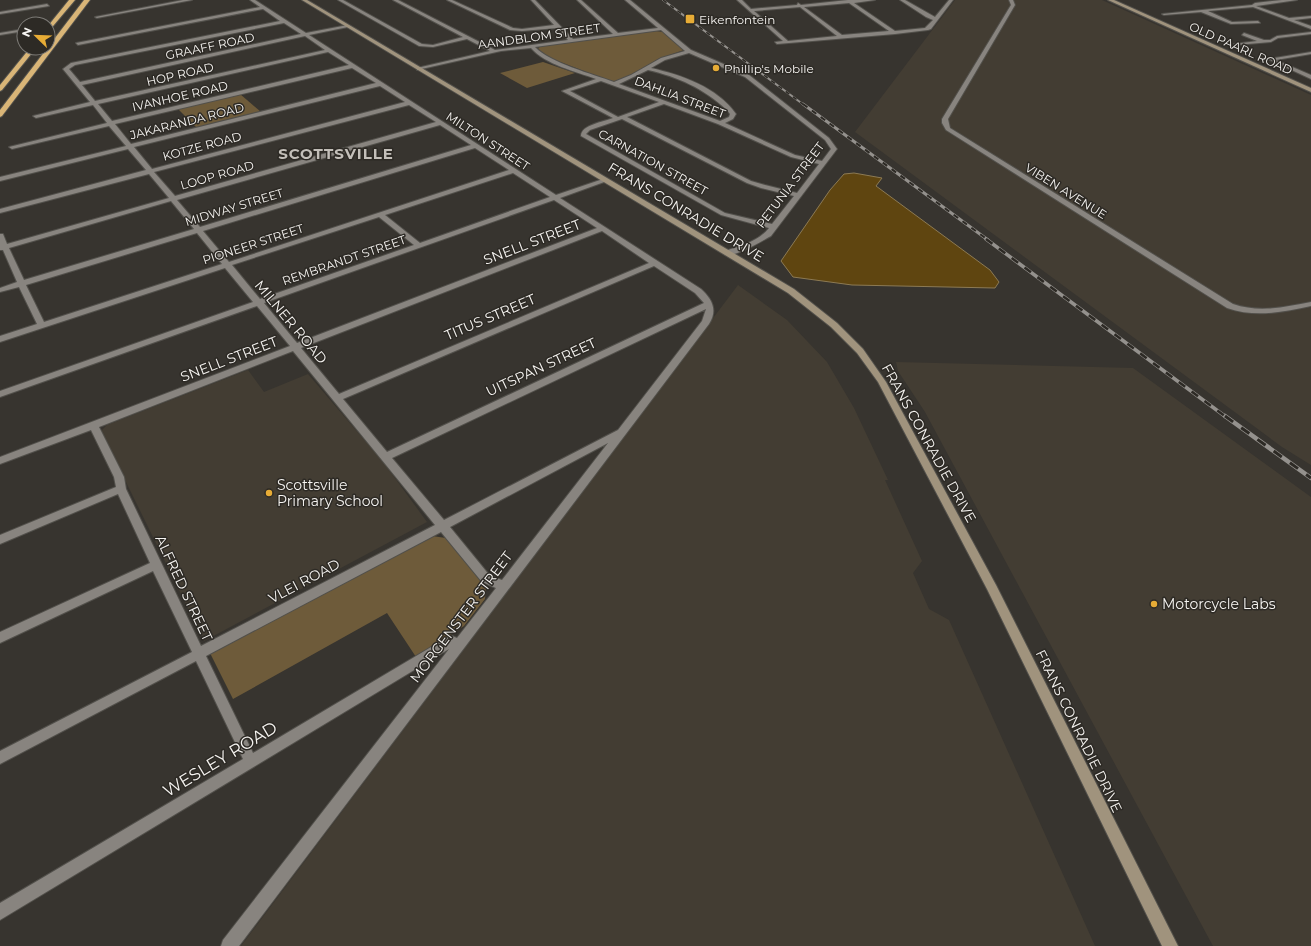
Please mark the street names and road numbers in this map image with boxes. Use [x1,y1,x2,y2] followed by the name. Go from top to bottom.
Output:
[1187,18,1295,78] street label: OLD PAARL ROAD
[477,20,601,52] street label: AANDBLOM STREET
[164,29,256,63] street label: GRAAFF ROAD
[145,59,215,89] street label: HOP ROAD
[632,73,728,121] street label: DAHLIA STREET
[131,78,229,114] street label: IVANHOE ROAD
[127,100,246,143] street label: JAKARANDA ROAD
[443,108,533,174] street label: MILTON STREET
[596,126,710,198] street label: CARNATION STREET
[161,128,243,164] street label: KOTZE ROAD
[753,139,827,231] street label: PETUNIA STREET
[178,157,256,193] street label: LOOP ROAD
[605,158,767,266] street label: FRANS CONRADIE DRIVE
[1022,160,1110,222] street label: VIBEN AVENUE
[183,185,285,229] street label: MIDWAY STREET
[481,215,583,269] street label: SNELL STREET
[200,221,306,267] street label: PIONEER STREET
[280,232,408,288] street label: REMBRANDT STREET
[251,276,331,368] street label: MILNER ROAD
[442,290,538,344] street label: TITUS STREET
[178,332,280,386] street label: SNELL STREET
[483,334,599,400] street label: UITSPAN STREET
[878,360,980,526] street label: FRANS CONRADIE DRIVE
[151,532,217,644] street label: ALFRED STREET
[406,548,516,686] street label: MORGENSTER STREET
[265,555,343,607] street label: VLEI ROAD
[1032,647,1126,815] street label: FRANS CONRADIE DRIVE
[159,717,281,801] street label: WESLEY ROAD

